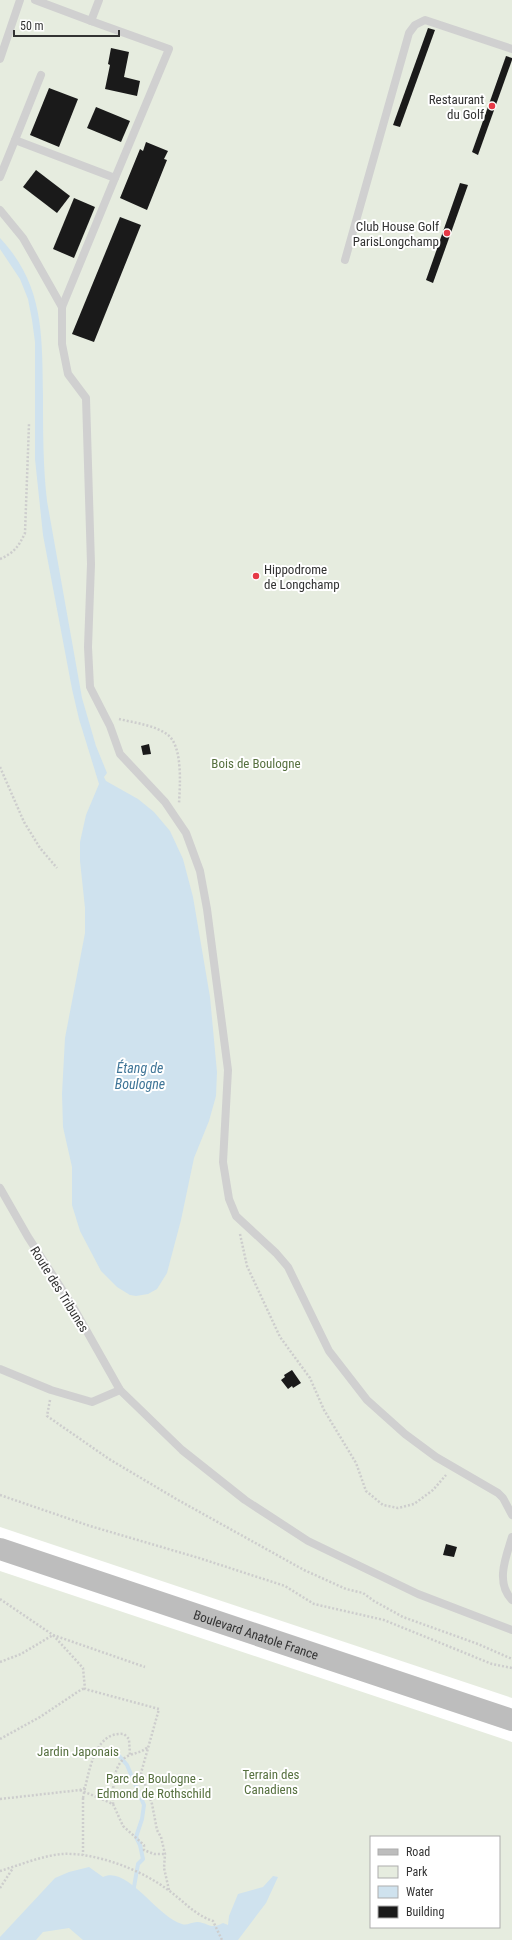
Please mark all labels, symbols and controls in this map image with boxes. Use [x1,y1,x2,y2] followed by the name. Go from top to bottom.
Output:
[14,12,119,38] scale bar
[20,19,44,33] text: 50 m
[429,92,484,122] place label: Restaurant du Golf
[487,101,497,111] marker: Restaurant du Golf
[353,219,439,249] place label: Club House Golf ParisLongchamp
[442,228,452,238] marker: Club House Golf ParisLongchamp
[264,562,340,592] place label: Hippodrome de Longchamp
[251,571,261,581] marker: Hippodrome de Longchamp
[211,756,301,771] park label: Bois de Boulogne
[115,1059,165,1092] water label: Étang de Boulogne
[27,1244,92,1335] street label: Route des Tribunes
[192,1607,320,1663] street label: Boulevard Anatole France
[37,1744,119,1759] park label: Jardin Japonais
[243,1767,299,1797] park label: Terrain des Canadiens
[97,1771,211,1801] park label: Parc de Boulogne - Edmond de Rothschild
[370,1836,500,1928] legend
[406,1845,430,1859] text: Road
[406,1865,428,1879] text: Park
[406,1885,434,1899] text: Water
[406,1905,444,1919] text: Building

